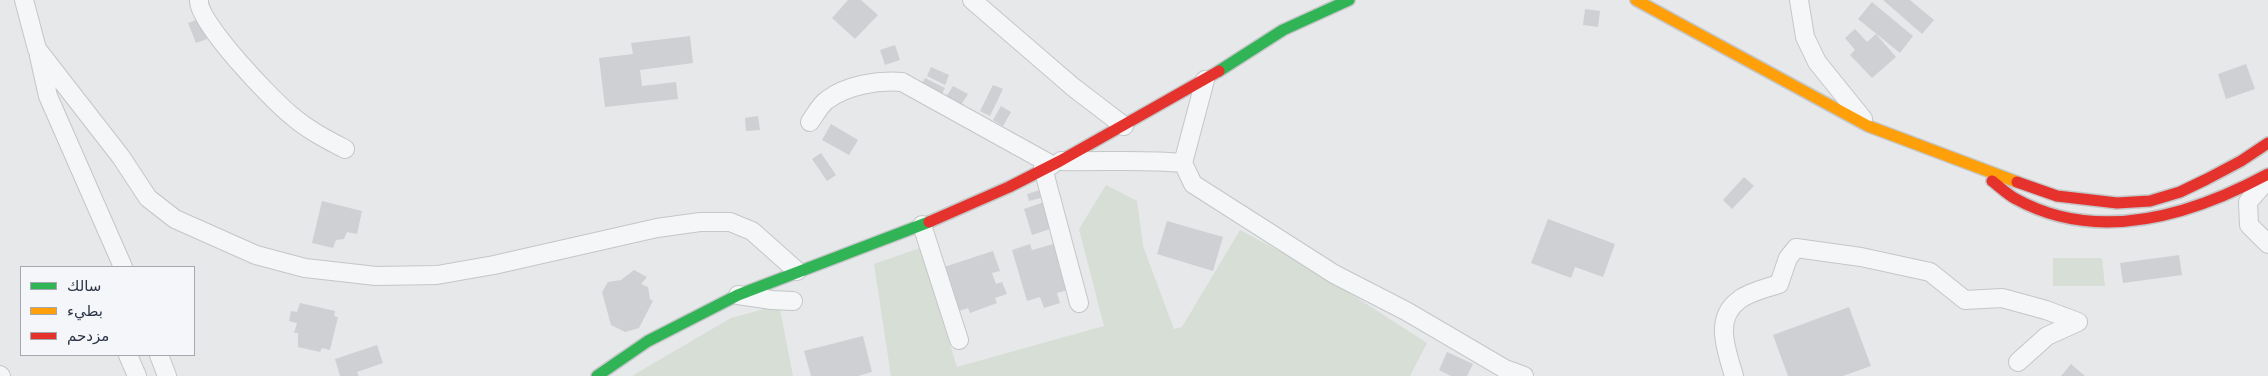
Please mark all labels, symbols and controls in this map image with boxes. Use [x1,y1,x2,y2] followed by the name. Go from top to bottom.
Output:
[20,266,195,356] legend
[67,277,101,295] text: سالك
[67,302,103,320] text: بطيء
[67,327,109,345] text: مزدحم

